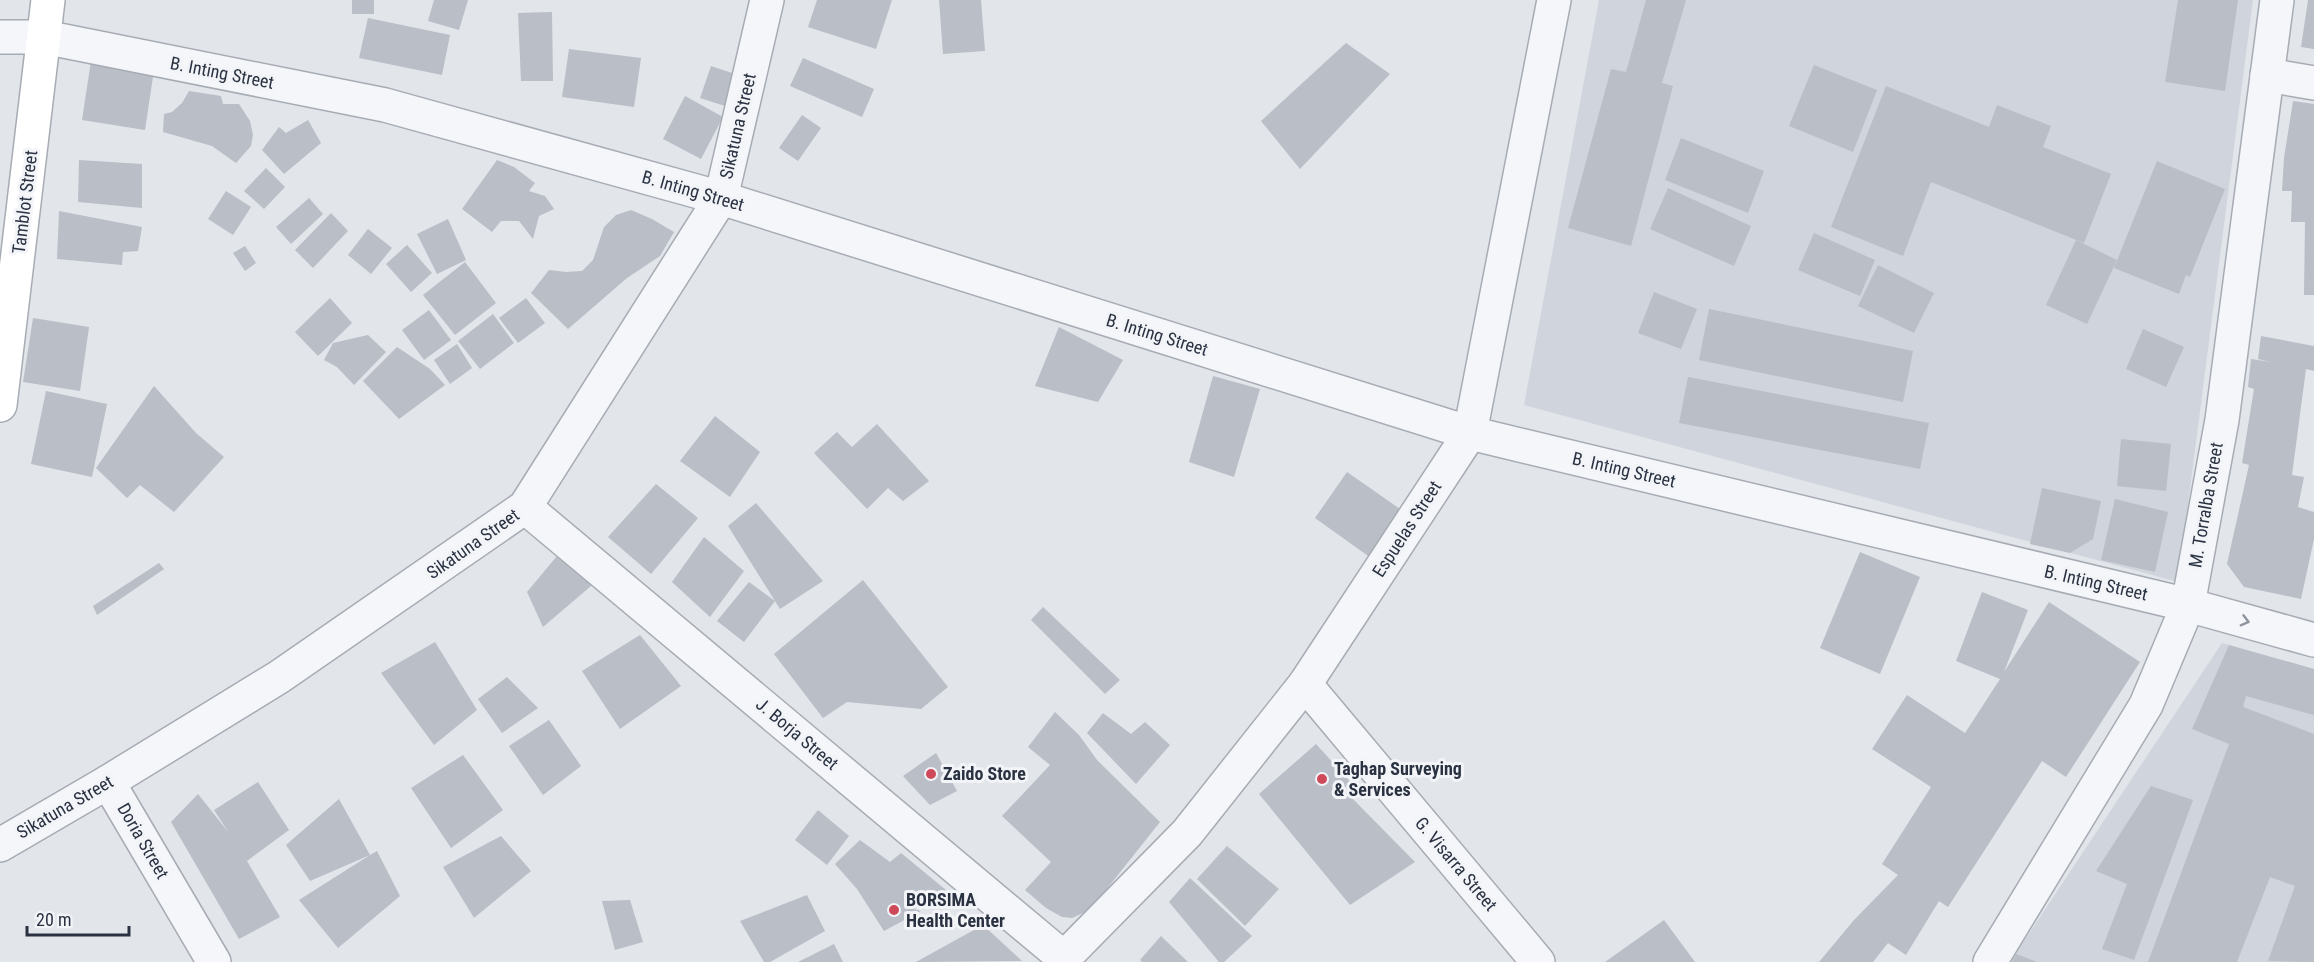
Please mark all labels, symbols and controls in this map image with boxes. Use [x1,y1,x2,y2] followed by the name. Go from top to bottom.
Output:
[168,52,276,93] street label: B. Inting Street
[715,71,760,181] street label: Sikatuna Street
[8,149,41,255] street label: Tamblot Street
[640,166,747,215] street label: B. Inting Street
[1104,309,1211,360] street label: B. Inting Street
[2184,441,2227,569] street label: M. Torralba Street
[1570,447,1678,492] street label: B. Inting Street
[1368,477,1445,581] street label: Espuelas Street
[423,504,523,583] street label: Sikatuna Street
[2042,560,2150,605] street label: B. Inting Street
[2239,614,2250,626] one-way arrow
[752,693,843,774] street label: J. Borja Street
[1334,758,1462,800] place label: Taghap Surveying & Services
[943,763,1026,784] place label: Zaido Store
[924,767,938,781] marker: Zaido Store
[13,771,117,843] street label: Sikatuna Street
[1315,772,1329,786] marker: Taghap Surveying & Services
[113,799,173,882] street label: Doria Street
[1411,812,1502,915] street label: G. Visarra Street
[906,889,1005,931] place label: BORSIMA Health Center
[27,899,129,937] scale bar
[887,903,901,917] marker: BORSIMA Health Center
[36,909,71,930] text: 20 m

